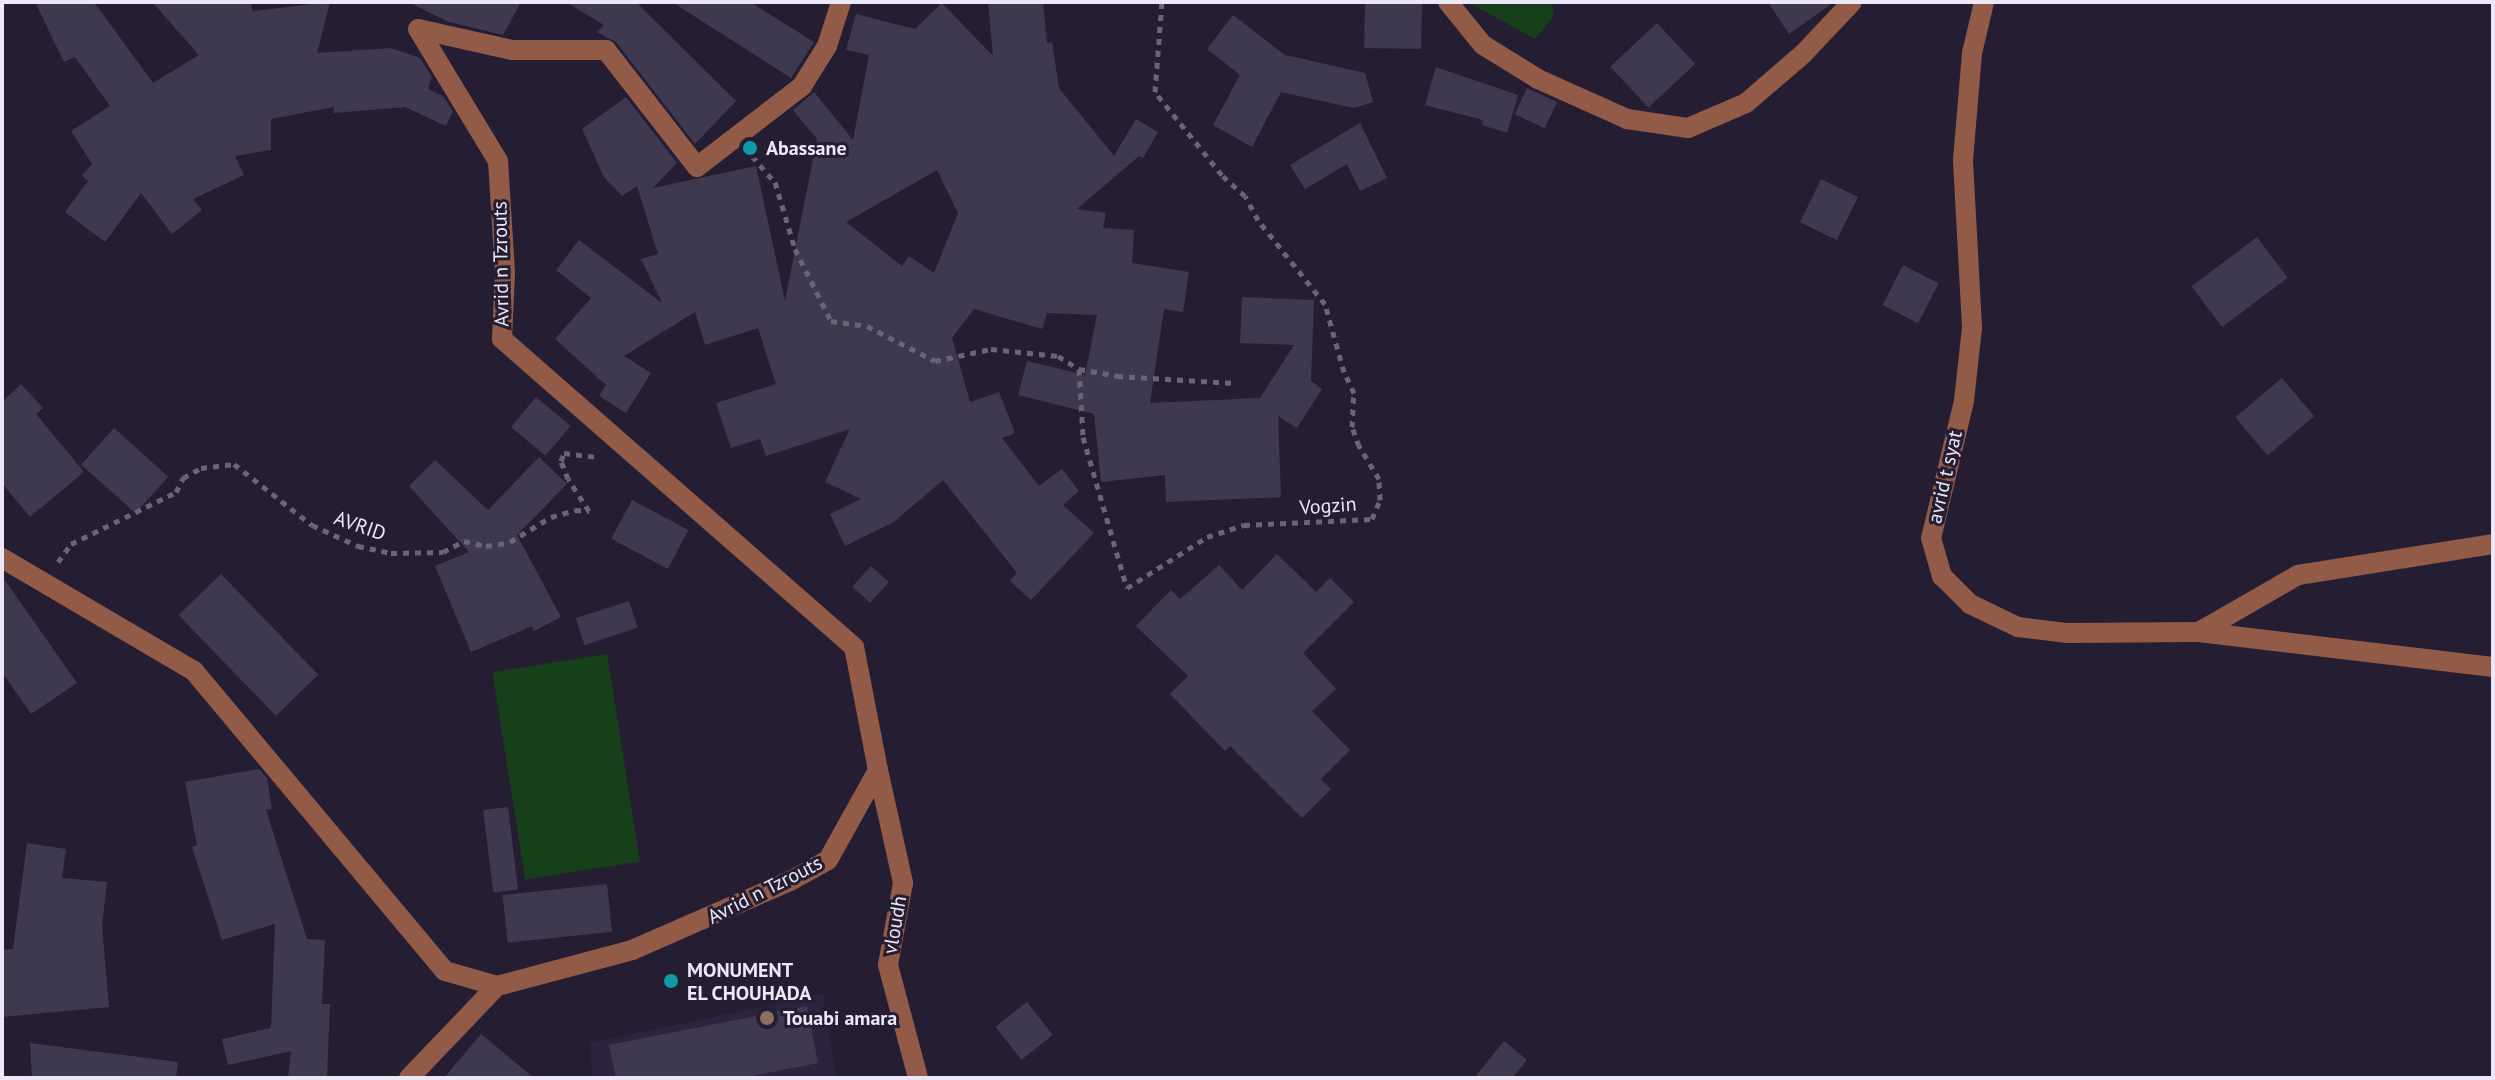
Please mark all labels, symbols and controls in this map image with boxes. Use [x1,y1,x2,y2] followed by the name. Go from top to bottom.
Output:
[766,136,847,160] place label: Abassane
[741,139,759,157] marker: Abassane
[488,201,514,327] street label: Avrid n Tzrouts
[1923,428,1967,526] street label: avrid t syat
[1299,492,1357,520] street label: Vogzin
[331,506,389,546] street label: AVRID
[703,851,827,929] street label: Avrid n Tzrouts
[878,894,912,956] street label: vloudh
[687,958,813,1005] place label: MONUMENT EL CHOUHADA
[662,972,680,990] marker: MONUMENT EL CHOUHADA
[783,1006,897,1030] place label: Touabi amara
[758,1009,776,1027] marker: Touabi amara

